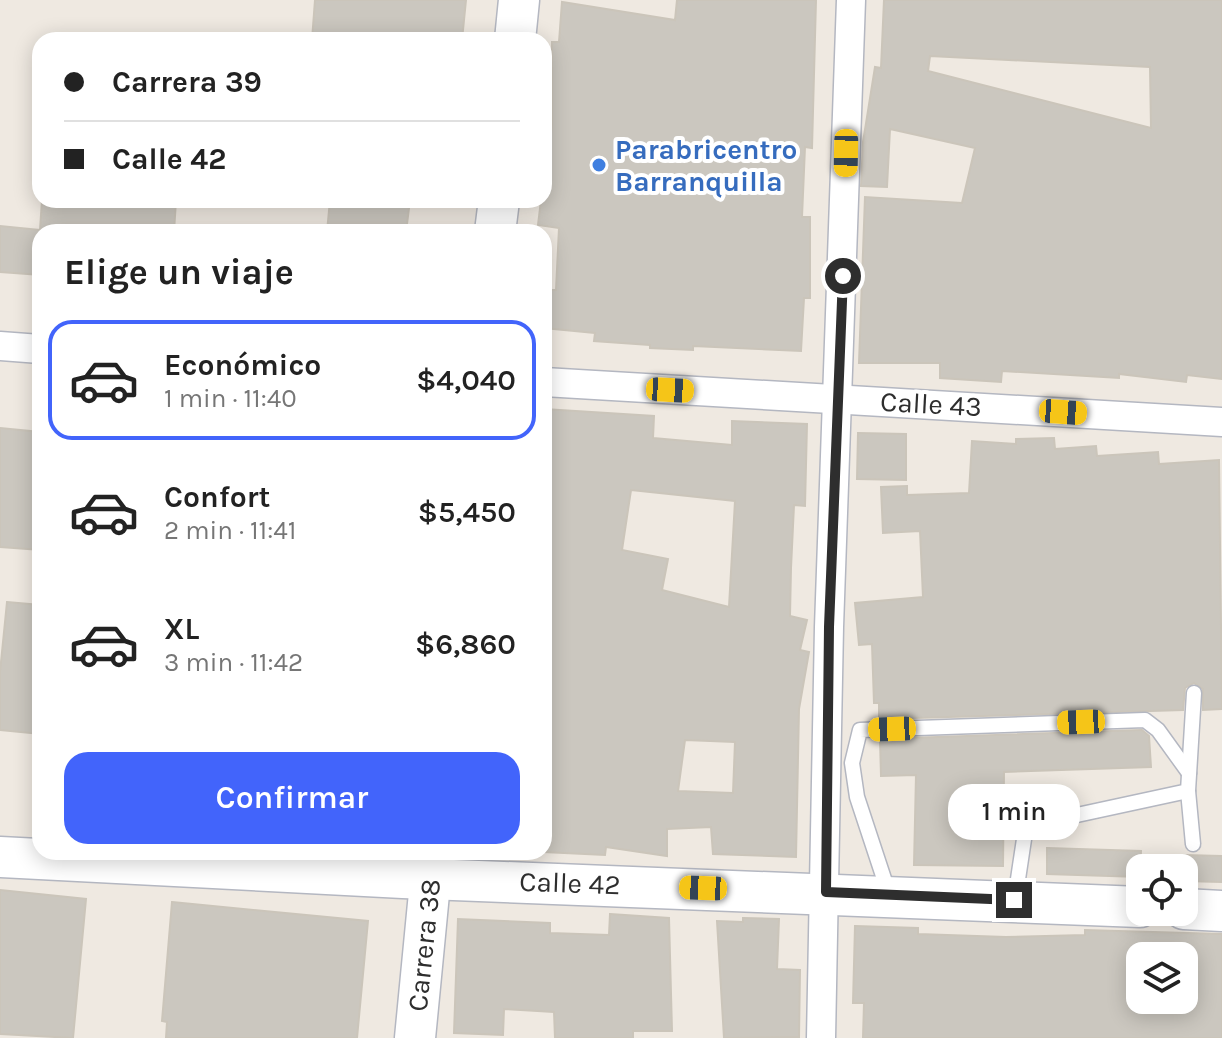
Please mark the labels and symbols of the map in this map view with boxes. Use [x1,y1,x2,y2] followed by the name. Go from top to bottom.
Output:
[834,129,858,177] car
[615,133,797,198] place label: Parabricentro Barranquilla
[590,156,608,174] marker: Parabricentro Barranquilla
[825,258,861,294] route start
[645,377,695,403] car
[879,385,983,423] street label: Calle 43
[1038,398,1088,426] car
[1057,709,1105,735] car
[868,716,916,742] car
[948,784,1080,840] callout: 1 min
[519,865,621,901] street label: Calle 42
[679,875,727,901] car
[401,877,447,1013] street label: Carrera 38
[996,882,1032,918] route end

